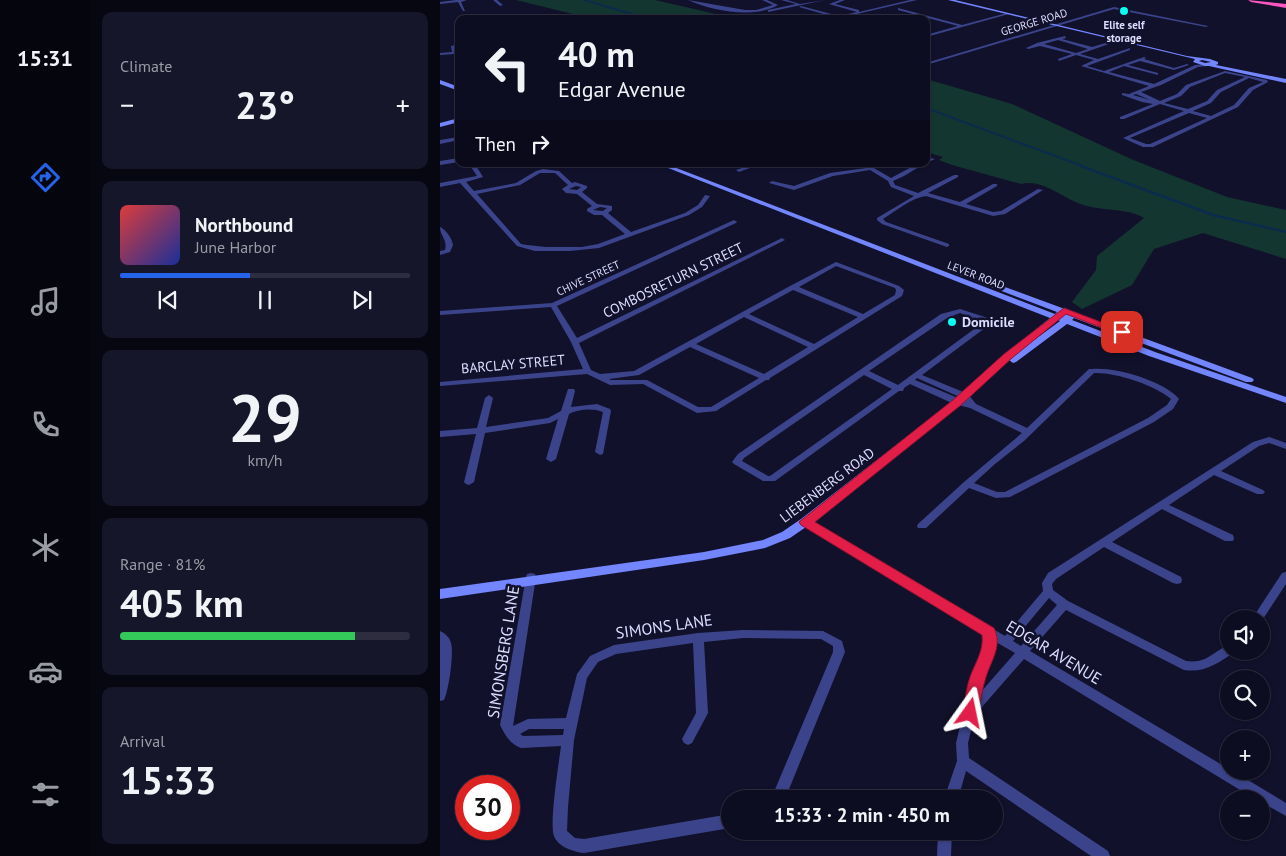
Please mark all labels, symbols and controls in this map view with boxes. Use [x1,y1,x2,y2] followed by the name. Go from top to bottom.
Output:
[999,5,1069,39] street label: GEORGE ROAD
[1118,5,1130,17] marker: Elite self storage
[1103,18,1146,45] place label: Elite self storage
[558,31,635,77] text: 40 m
[475,35,540,100] icon: left
[17,44,73,72] text: 15:31
[120,56,172,76] text: Climate
[558,75,686,103] text: Edgar Avenue
[235,80,295,129] text: 23°
[120,86,134,123] text: −
[396,86,410,123] text: +
[526,130,554,158] icon: right
[475,132,516,156] text: Then
[28,160,63,195] icon: directions
[195,213,293,237] text: Northbound
[195,237,276,257] text: June Harbor
[600,238,746,322] street label: COMBOSRETURN STREET
[554,257,622,299] street label: CHIVE STREET
[945,258,1007,292] street label: LEVER ROAD
[28,284,63,319] icon: music
[154,286,182,314] icon: previous
[251,286,279,314] icon: pause
[348,286,376,314] icon: next
[1101,311,1143,353] pin
[962,313,1015,331] place label: Domicile
[946,316,958,328] marker: Domicile
[1108,318,1136,346] icon: arrive
[460,350,566,378] street label: BARCLAY STREET
[228,375,302,459] text: 29
[28,407,63,442] icon: phone
[776,444,878,526] street label: LIEBENBERG ROAD
[247,450,283,470] text: km/h
[28,530,63,565] icon: climate
[120,554,205,574] text: Range · 81%
[120,578,244,627] text: 405 km
[483,584,523,720] street label: SIMONSBERG LANE
[614,609,714,643] street label: SIMONS LANE
[1220,610,1270,840] map controls
[1220,610,1270,660] button: sound
[1003,616,1105,688] street label: EDGAR AVENUE
[28,654,63,689] icon: car
[1220,670,1270,720] button: search
[943,686,995,738] position arrow
[1220,730,1270,780] button: +
[120,731,165,751] text: Arrival
[120,755,216,804] text: 15:33
[455,775,520,840] speed limit sign: 30
[28,777,63,812] icon: filters
[1220,790,1270,840] button: −
[774,803,950,827] text: 15:33 · 2 min · 450 m

